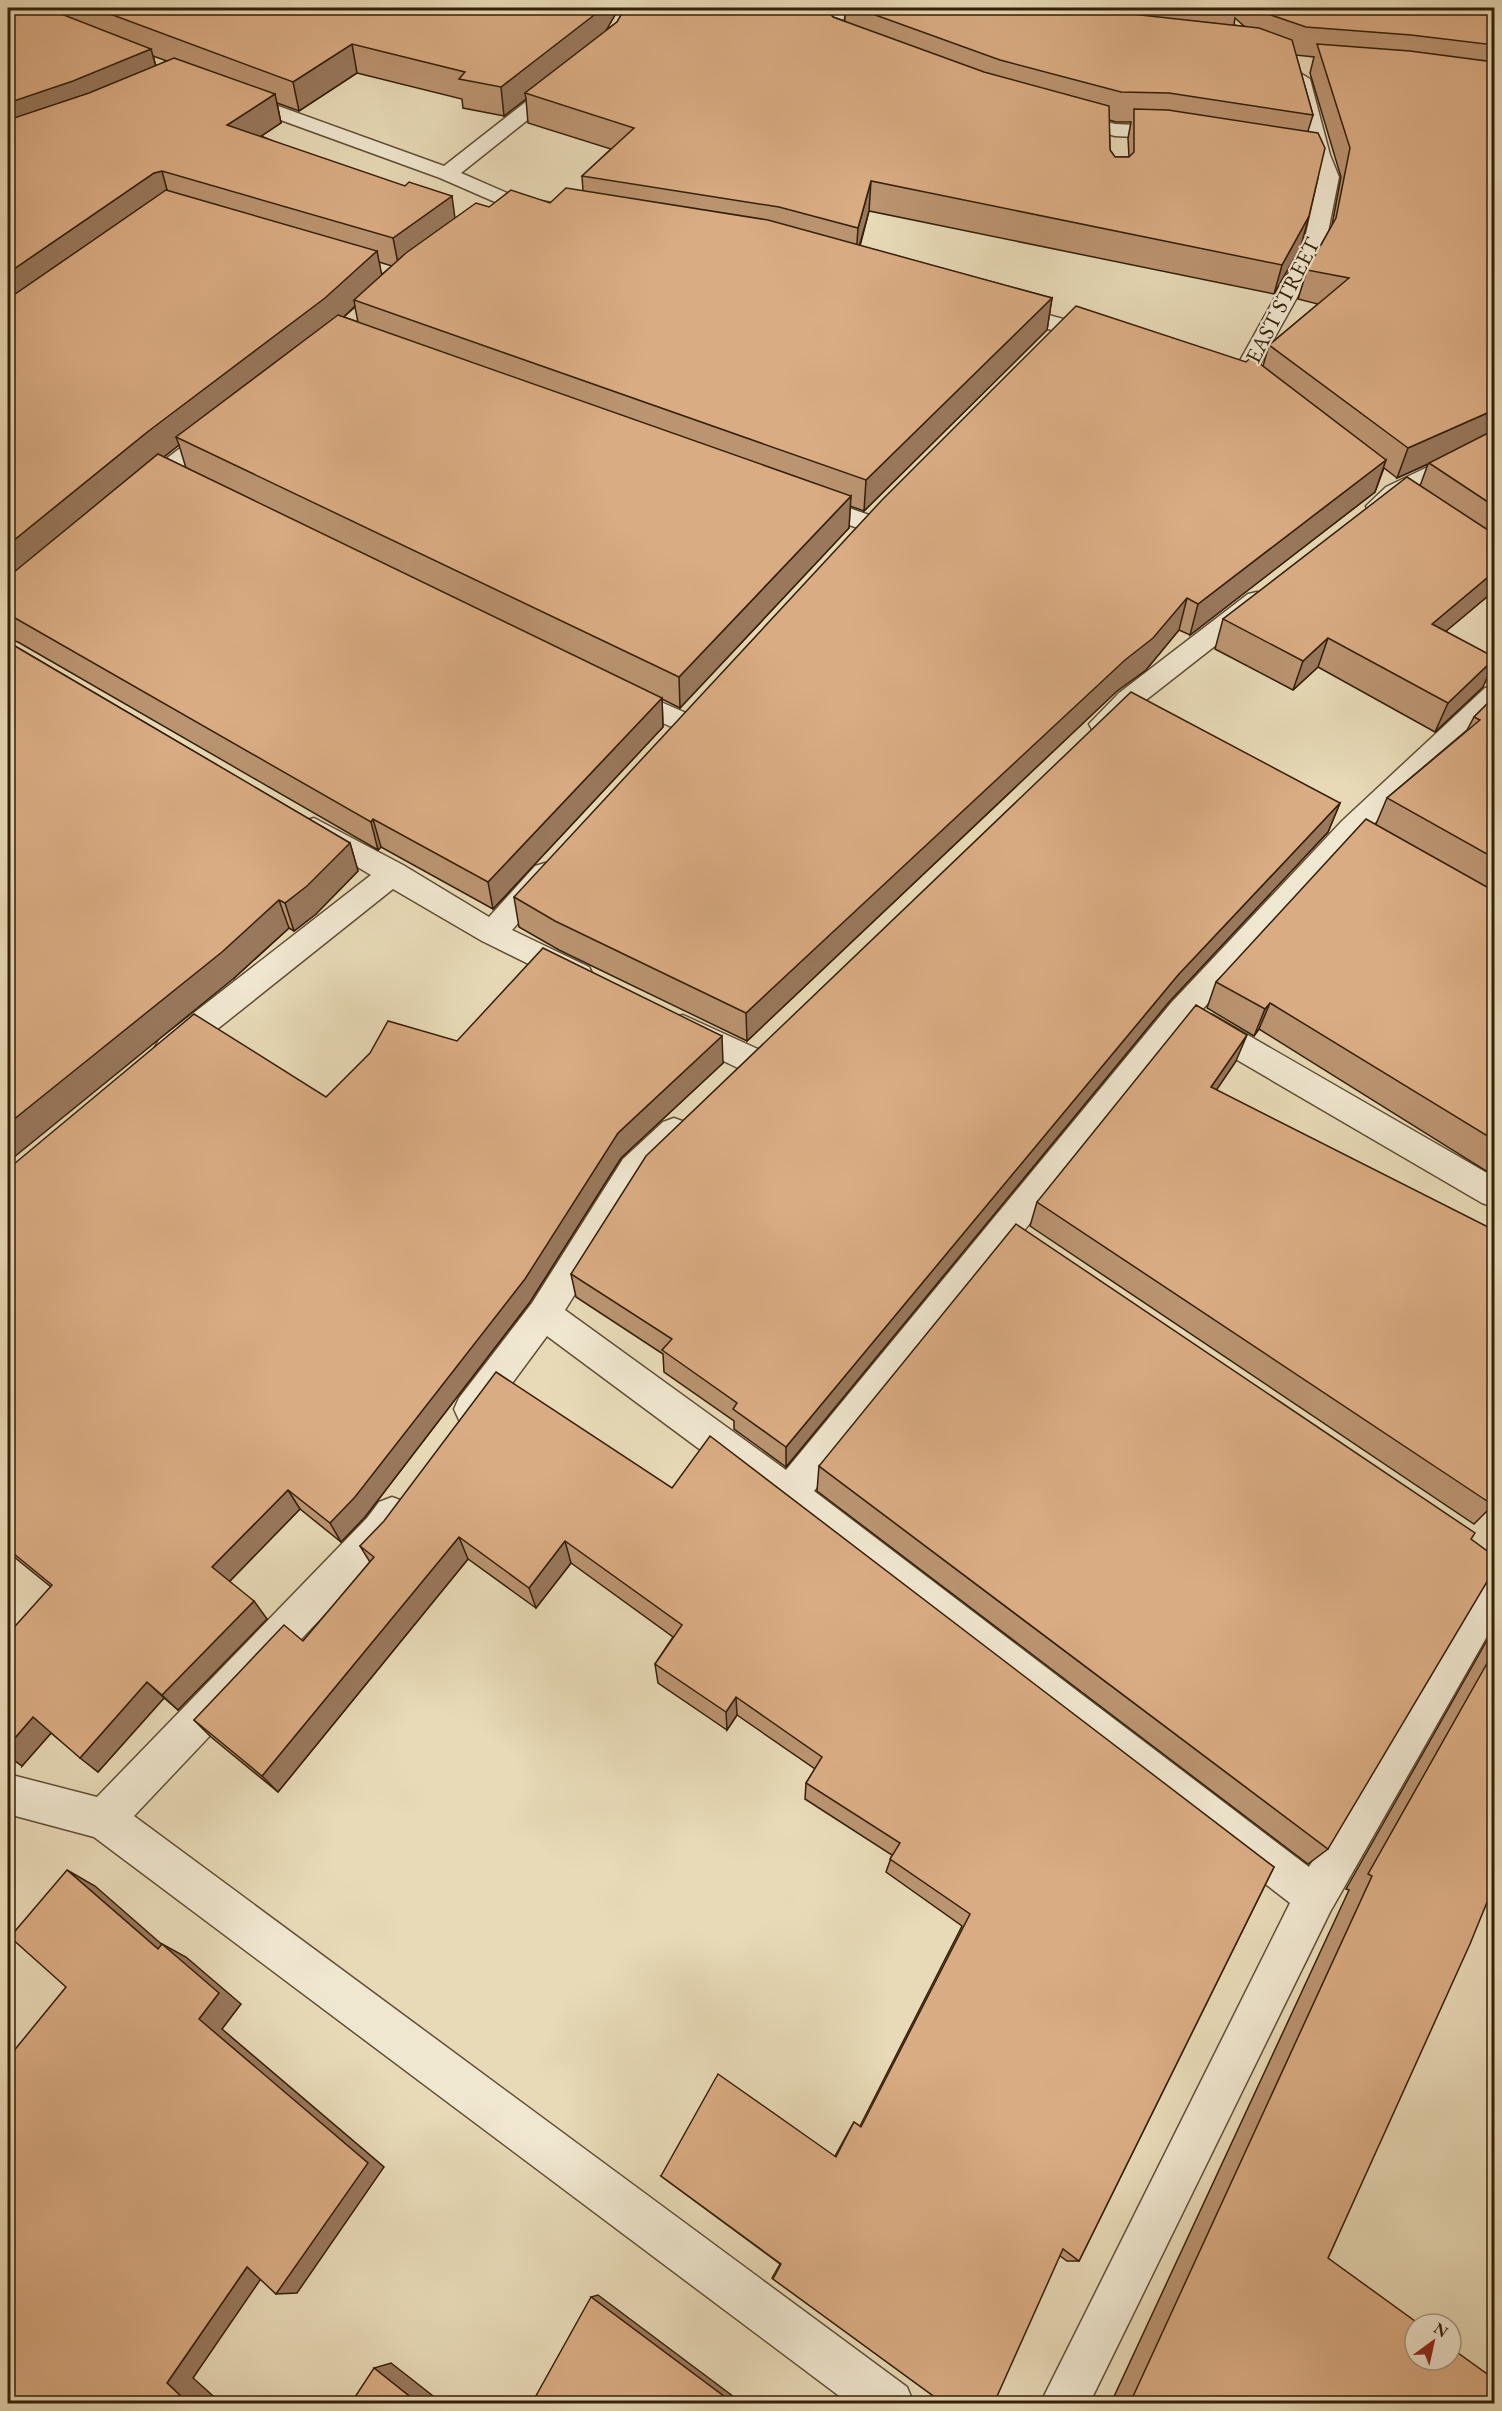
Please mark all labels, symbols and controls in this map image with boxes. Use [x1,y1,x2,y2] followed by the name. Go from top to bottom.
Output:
[1238,232,1327,368] street label: EAST STREET
[1403,2312,1463,2372] north arrow
[1430,2318,1452,2342] text: N

